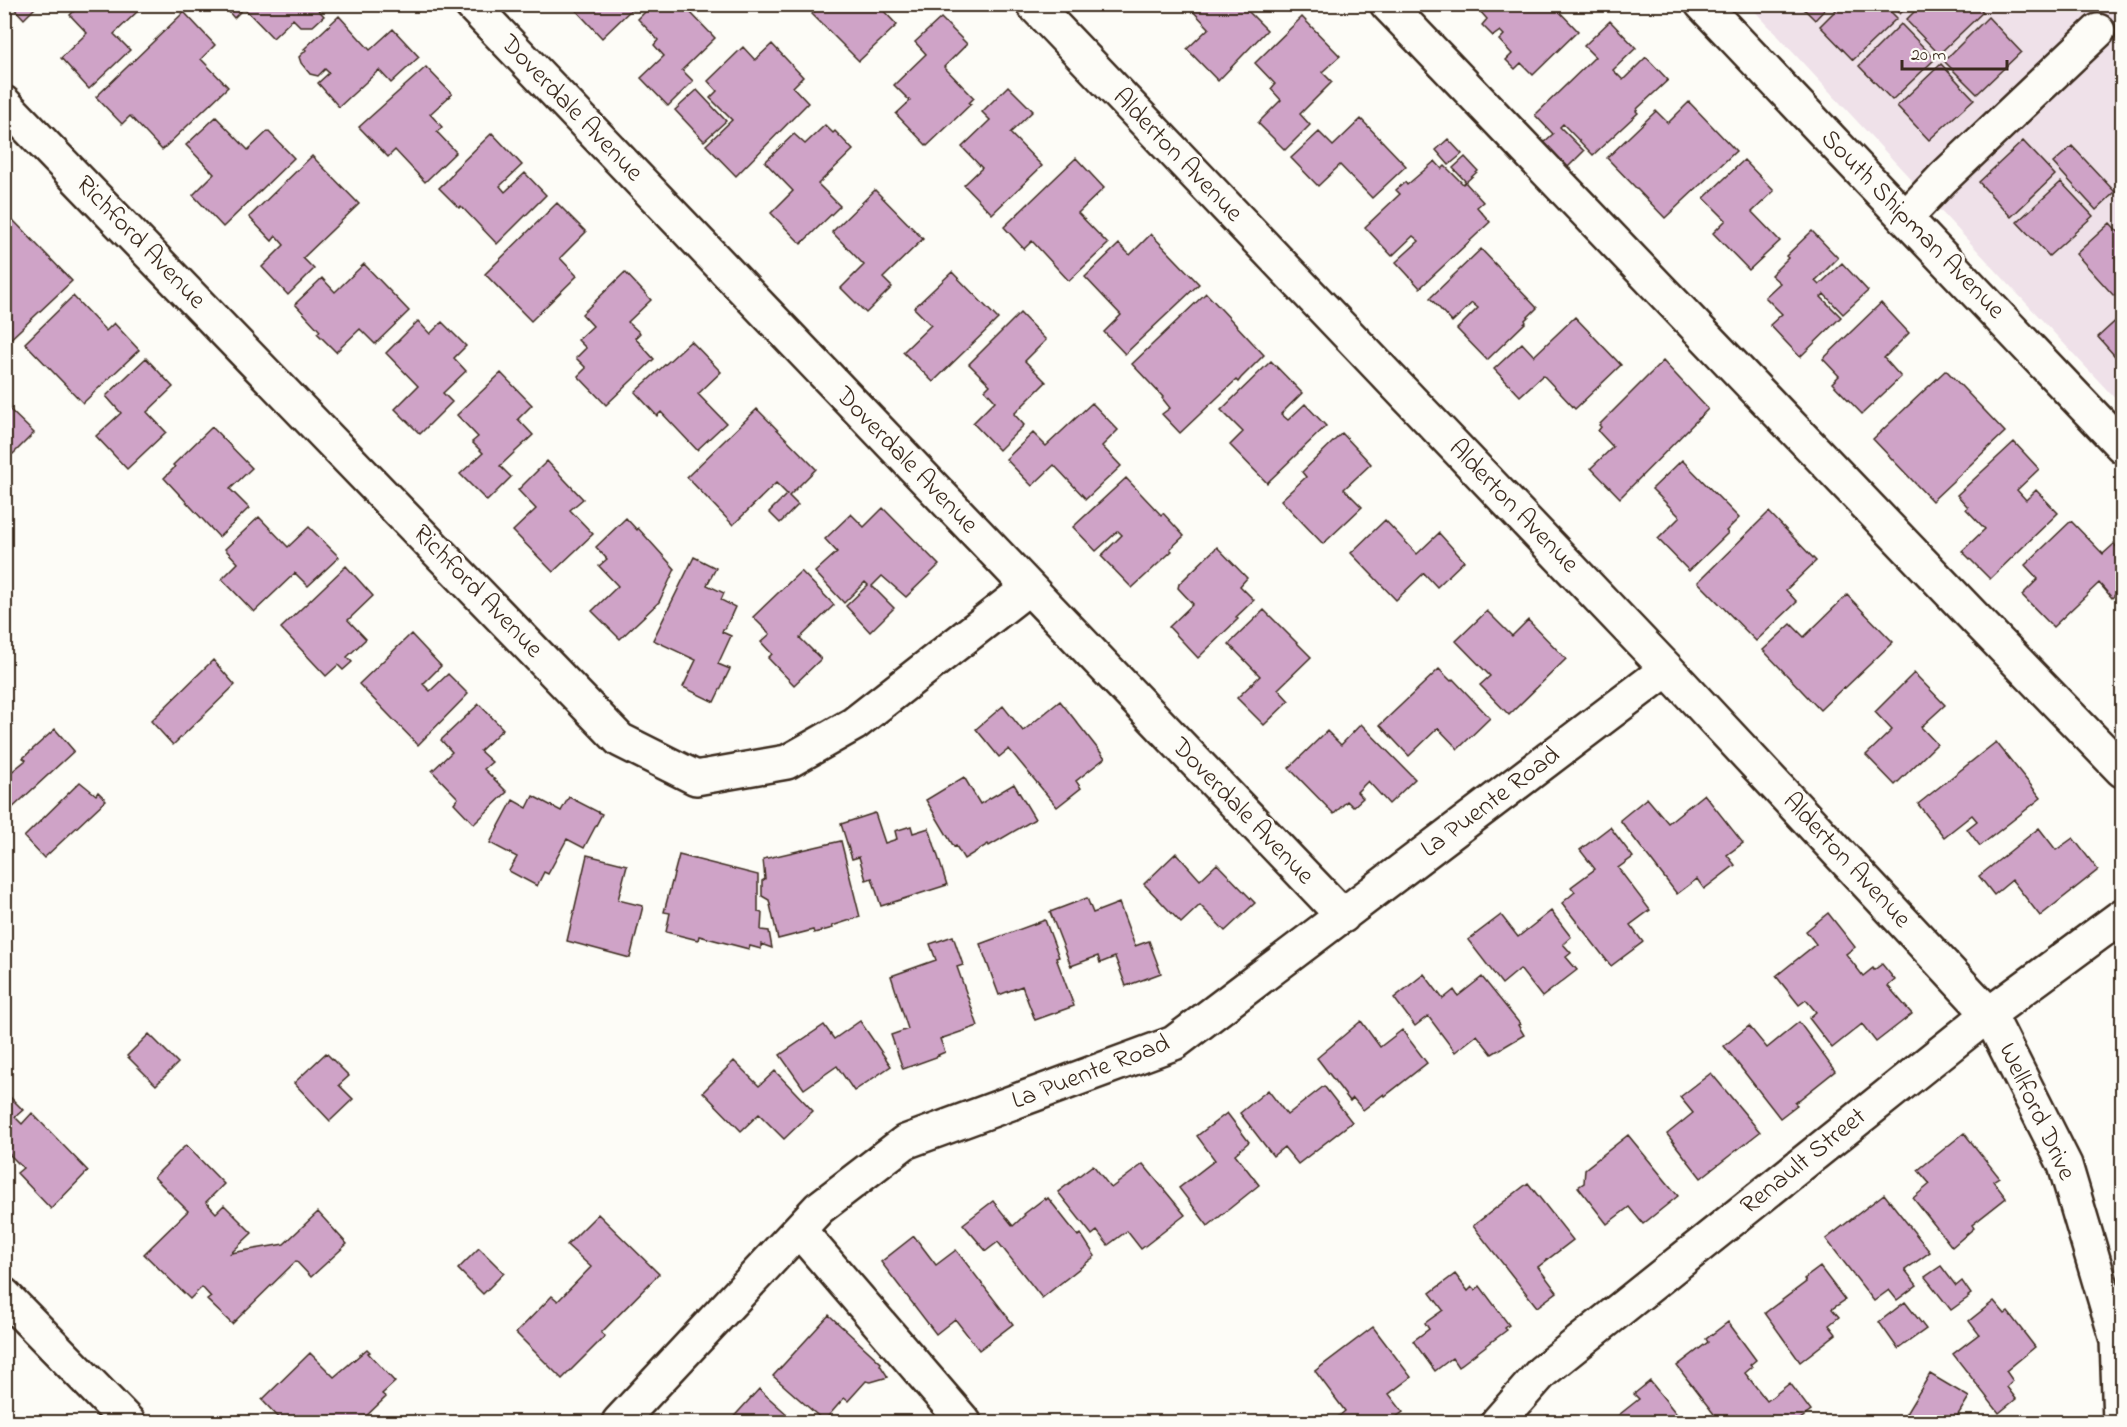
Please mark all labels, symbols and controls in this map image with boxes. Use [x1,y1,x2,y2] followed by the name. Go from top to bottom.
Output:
[490,26,652,192] street label: Doverdale Avenue
[1902,33,2007,71] scale bar
[1911,43,1946,69] text: 20 m
[1103,80,1251,232] street label: Alderton Avenue
[1811,121,2013,329] street label: South Shipman Avenue
[66,167,214,319] street label: Richford Avenue
[825,378,987,544] street label: Doverdale Avenue
[1439,431,1587,583] street label: Alderton Avenue
[403,516,551,668] street label: Richford Avenue
[1161,729,1323,895] street label: Doverdale Avenue
[1413,738,1569,868] street label: La Puente Road
[1773,784,1919,938] street label: Alderton Avenue
[1007,1025,1176,1121] street label: La Puente Road
[1987,1037,2085,1187] street label: Wellford Drive
[1733,1099,1876,1225] street label: Renault Street

